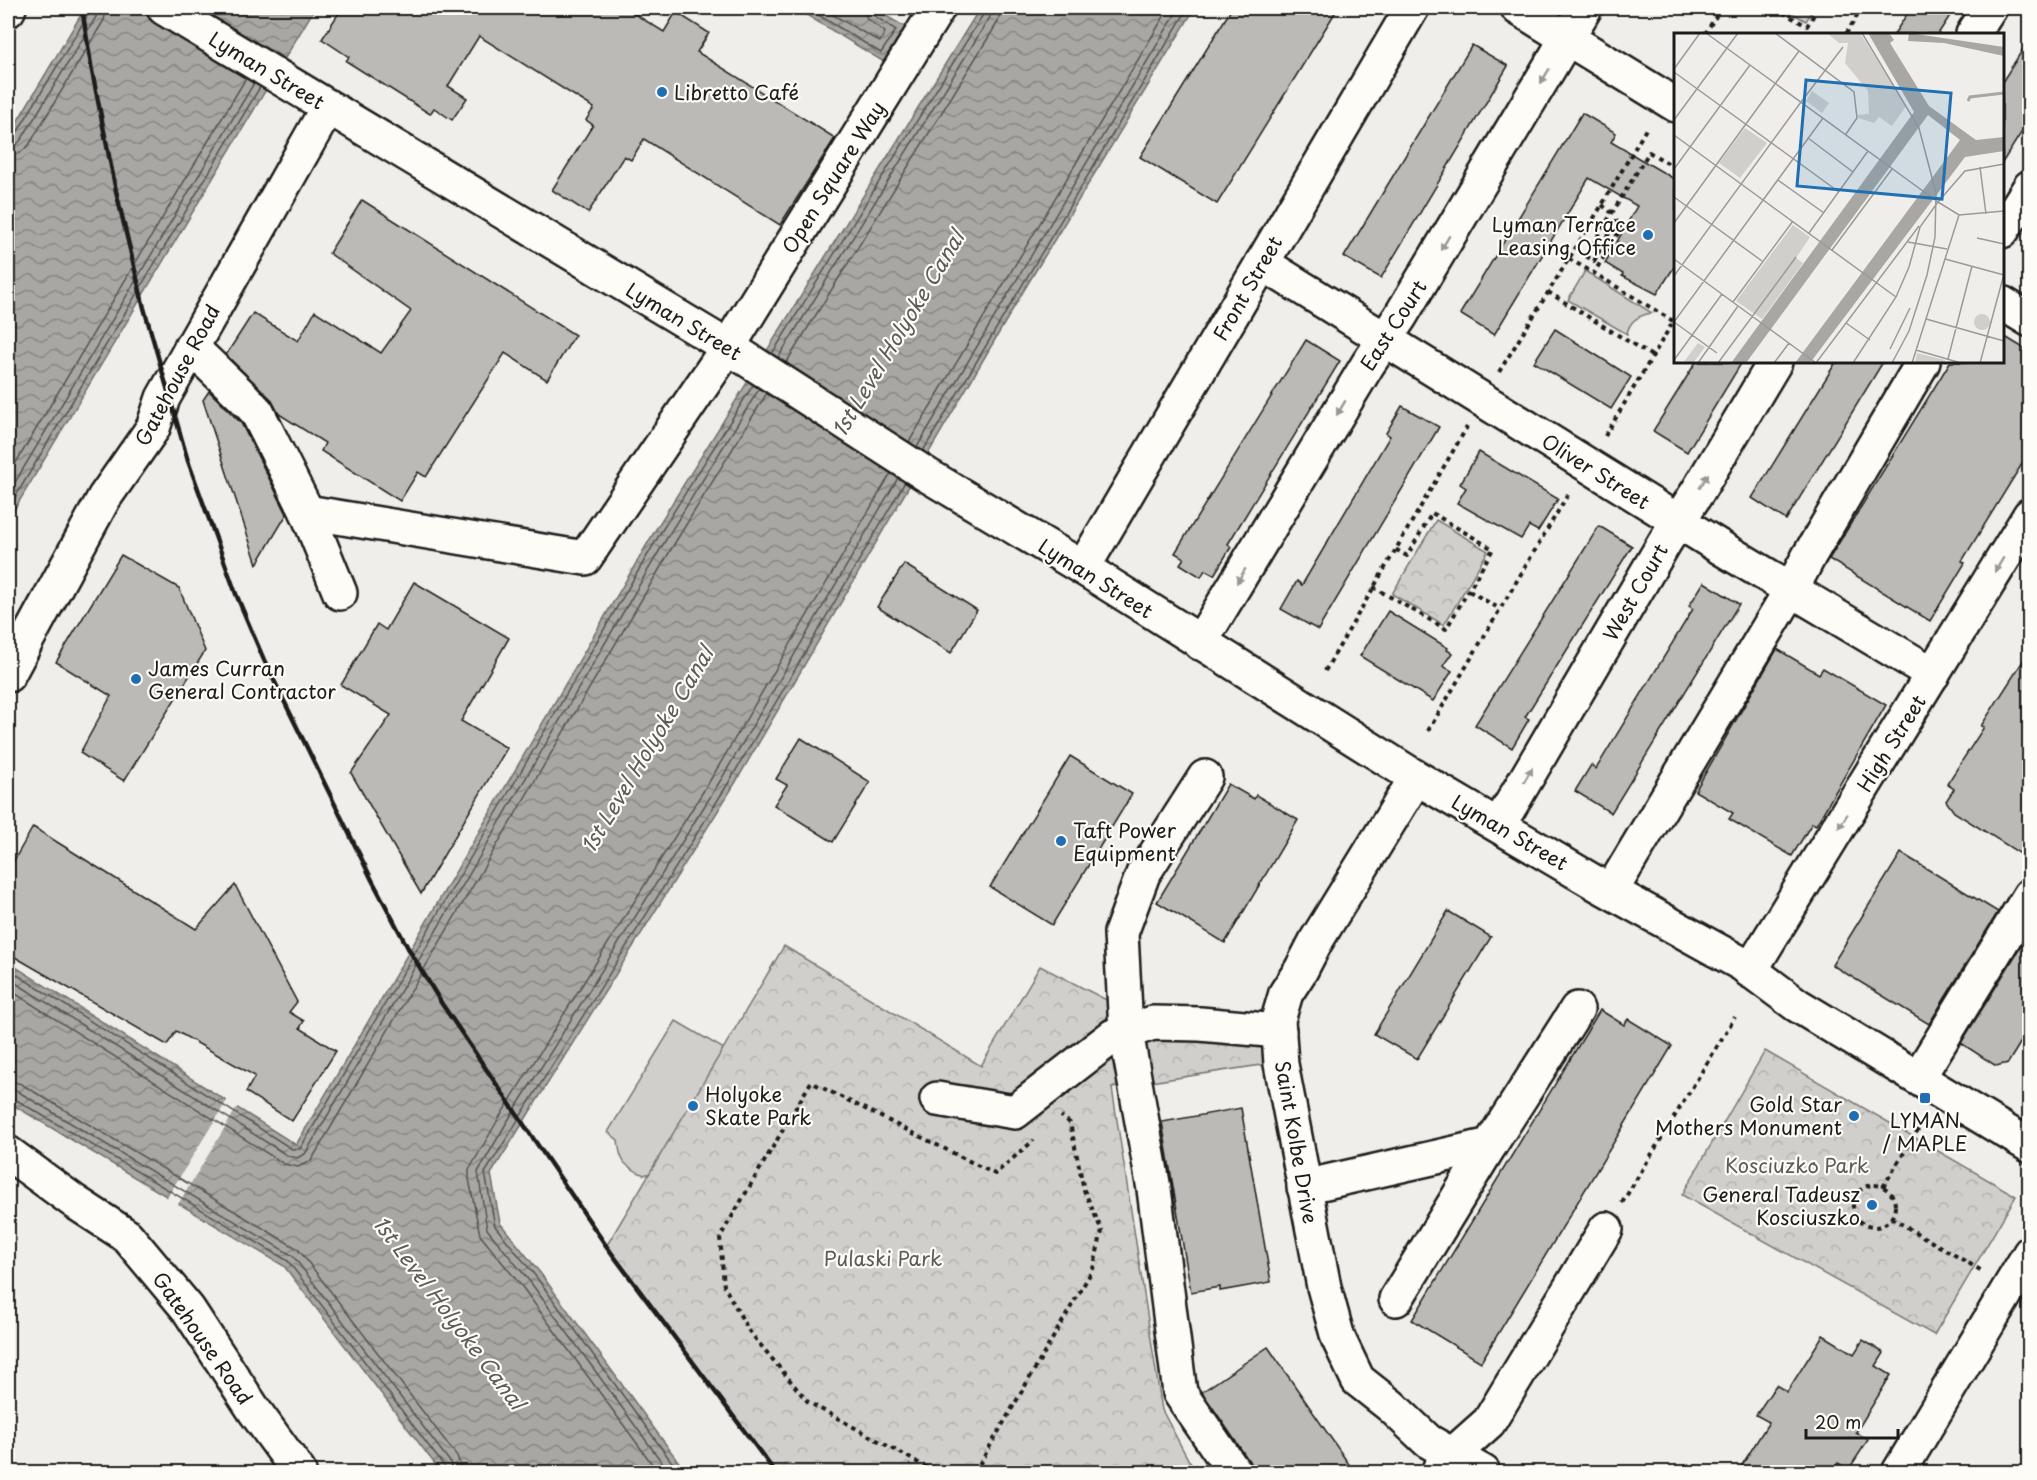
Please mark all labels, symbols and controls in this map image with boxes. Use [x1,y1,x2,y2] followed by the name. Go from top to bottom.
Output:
[204,24,330,116] street label: Lyman Street
[1674,33,2004,363] inset map
[1540,68,1551,84] one-way arrow
[674,77,799,107] place label: Libretto Café
[655,85,669,99] marker: Libretto Café
[774,95,892,259] street label: Open Square Way
[1492,209,1636,262] place label: Lyman Terrace Leasing Office
[823,221,973,442] water label: 1st Level Holyoke Canal
[1641,228,1655,242] marker: Lyman Terrace Leasing Office
[1205,230,1289,346] street label: Front Street
[1439,235,1450,251] one-way arrow
[1352,274,1434,376] street label: East Court
[621,275,747,367] street label: Lyman Street
[127,299,227,451] street label: Gatehouse Road
[1336,400,1346,417] one-way arrow
[1536,426,1656,516] street label: Oliver Street
[1698,473,1708,490] one-way arrow
[1033,531,1159,625] street label: Lyman Street
[1595,538,1675,646] street label: West Court
[1994,557,2005,573] one-way arrow
[1236,568,1247,584] one-way arrow
[572,637,722,858] water label: 1st Level Holyoke Canal
[148,653,336,706] place label: James Curran General Contractor
[129,672,143,686] marker: James Curran General Contractor
[1849,689,1933,797] street label: High Street
[1523,766,1533,783] one-way arrow
[1446,786,1574,878] street label: Lyman Street
[1837,813,1848,829] one-way arrow
[1073,815,1177,868] place label: Taft Power Equipment
[1054,834,1068,848] marker: Taft Power Equipment
[1268,1058,1326,1226] street label: Saint Kolbe Drive
[705,1079,811,1132] place label: Holyoke Skate Park
[1655,1089,1842,1142] place label: Gold Star Mothers Monument
[1918,1091,1932,1105] marker: LYMAN / MAPLE
[686,1099,700,1113] marker: Holyoke Skate Park
[1882,1105,1968,1158] place label: LYMAN / MAPLE
[1847,1109,1861,1123] marker: Gold Star Mothers Monument
[1725,1150,1869,1180] park label: Kosciuzko Park
[1702,1179,1860,1232] place label: General Tadeusz Kosciuszko
[1865,1198,1879,1212] marker: General Tadeusz Kosciuszko
[366,1208,535,1418] water label: 1st Level Holyoke Canal
[824,1243,942,1273] park label: Pulaski Park
[146,1265,260,1411] street label: Gatehouse Road
[1806,1402,1898,1440] scale bar
[1815,1408,1861,1435] text: 20 m

